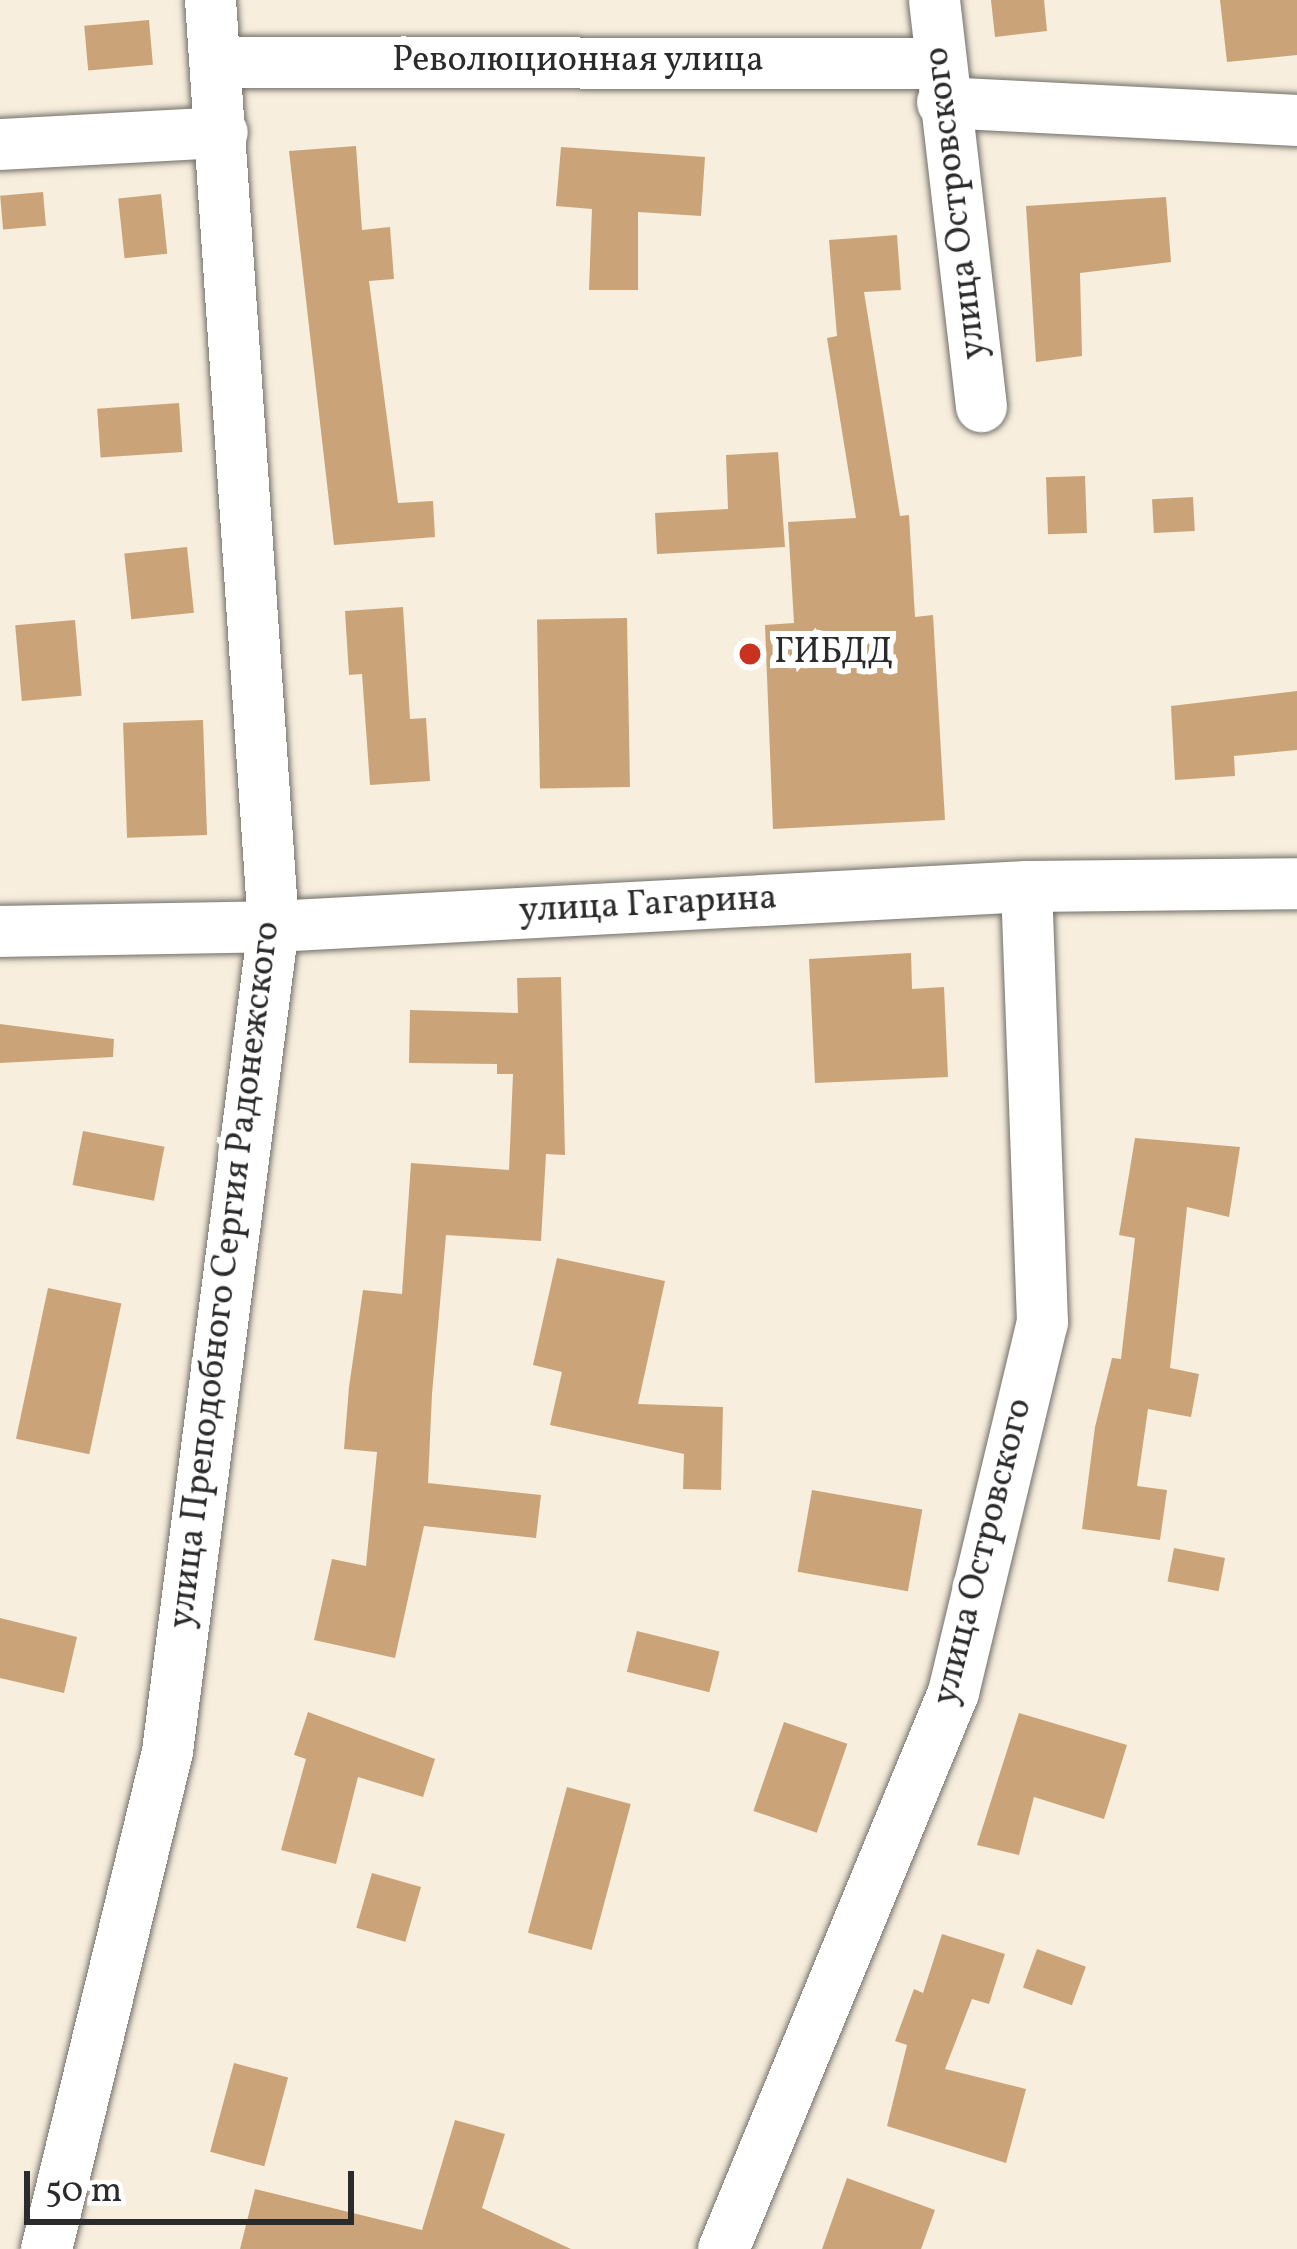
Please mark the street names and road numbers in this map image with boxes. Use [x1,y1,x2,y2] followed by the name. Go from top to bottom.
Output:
[392,40,764,84] street label: Революционная улица
[916,44,998,362] street label: улица Островского
[518,878,778,934] street label: улица Гагарина
[161,919,291,1631] street label: улица Преподобного Сергия Радонежского
[925,1394,1043,1710] street label: улица Островского

